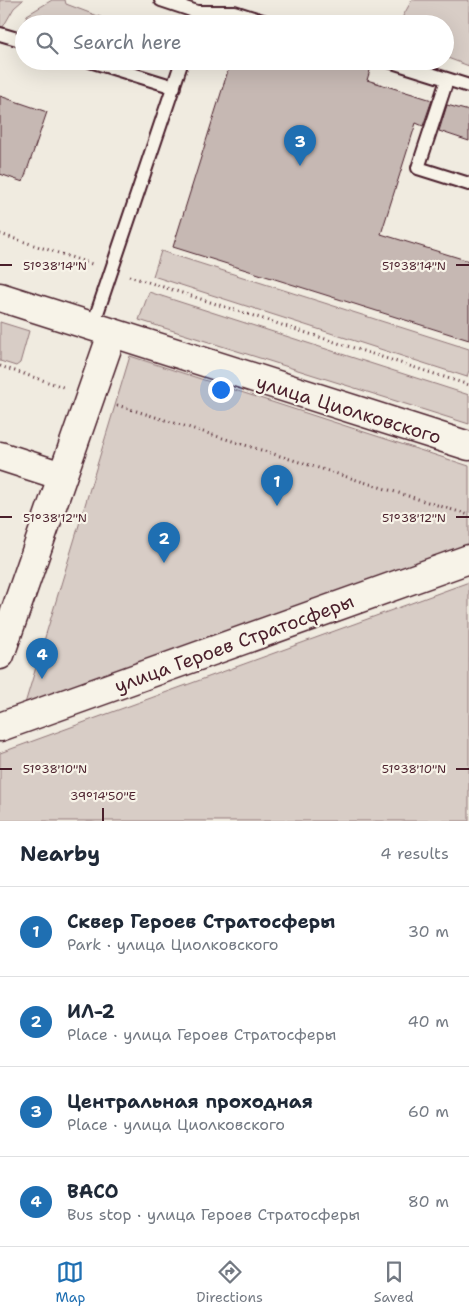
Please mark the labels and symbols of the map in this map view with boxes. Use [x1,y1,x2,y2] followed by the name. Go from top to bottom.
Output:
[284,125,316,166] pin: 3
[23,258,87,274] text: 51°38'14"N
[382,258,446,274] text: 51°38'14"N
[253,369,444,450] street label: улица Циолковского
[208,377,234,403] your location
[261,465,293,506] pin: 1
[23,510,87,526] text: 51°38'12"N
[382,510,446,526] text: 51°38'12"N
[148,522,180,563] pin: 2
[111,588,357,698] street label: улица Героев Стратосферы
[26,638,58,679] pin: 4
[23,761,87,777] text: 51°38'10"N
[382,761,446,777] text: 51°38'10"N
[70,788,136,804] text: 39°14'50"E

